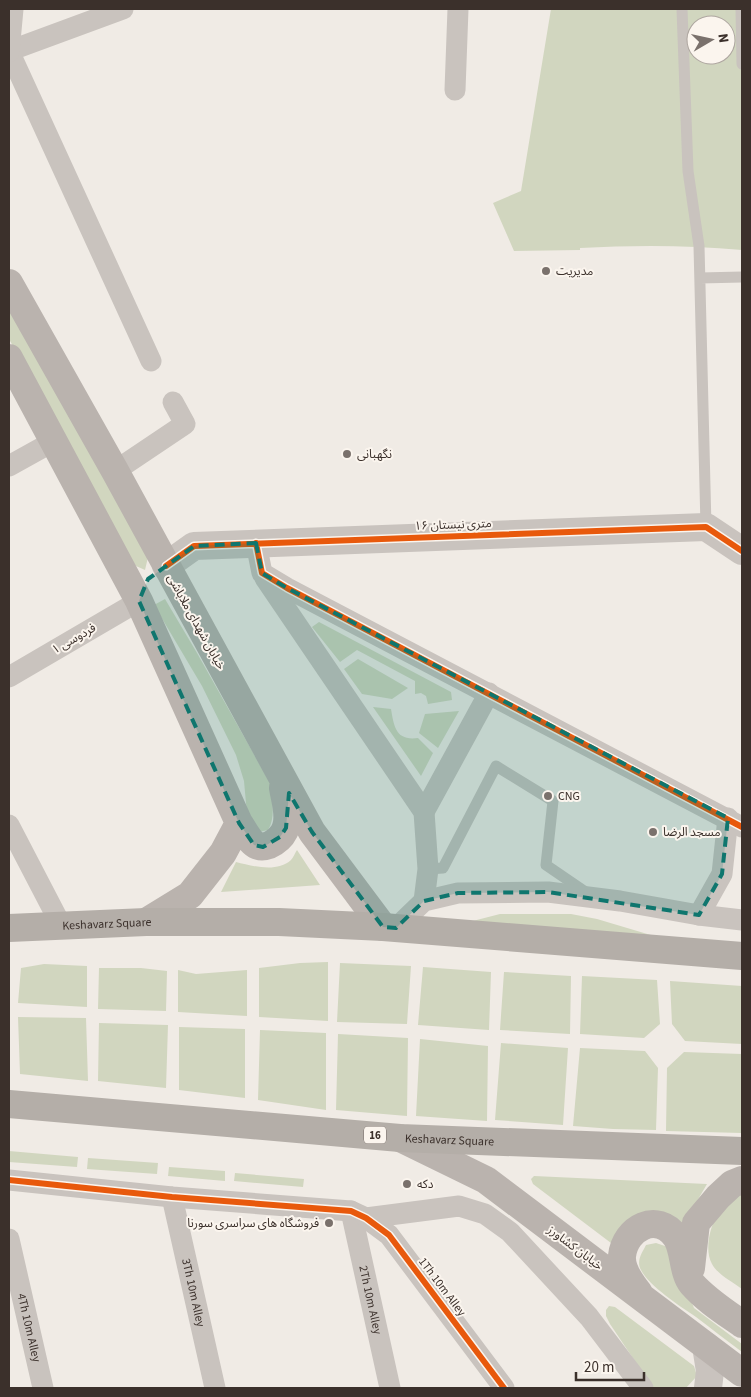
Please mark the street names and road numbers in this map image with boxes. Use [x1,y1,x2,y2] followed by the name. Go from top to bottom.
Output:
[414,515,492,535] street label: ۱۶ متری نیستان
[163,571,229,673] street label: خیابان شهدای ملاباشی
[49,620,99,658] street label: فردوسی ۱
[62,913,152,934] street label: Keshavarz Square
[364,1126,386,1144] road number: 16
[405,1130,494,1150] street label: Keshavarz Square
[543,1221,606,1274] street label: خیابان کشاورز
[414,1254,470,1320] street label: 1Th 10m Alley
[178,1257,210,1329] street label: 3Th 10m Alley
[355,1264,386,1336] street label: 2Th 10m Alley
[13,1292,45,1364] street label: 4Th 10m Alley

